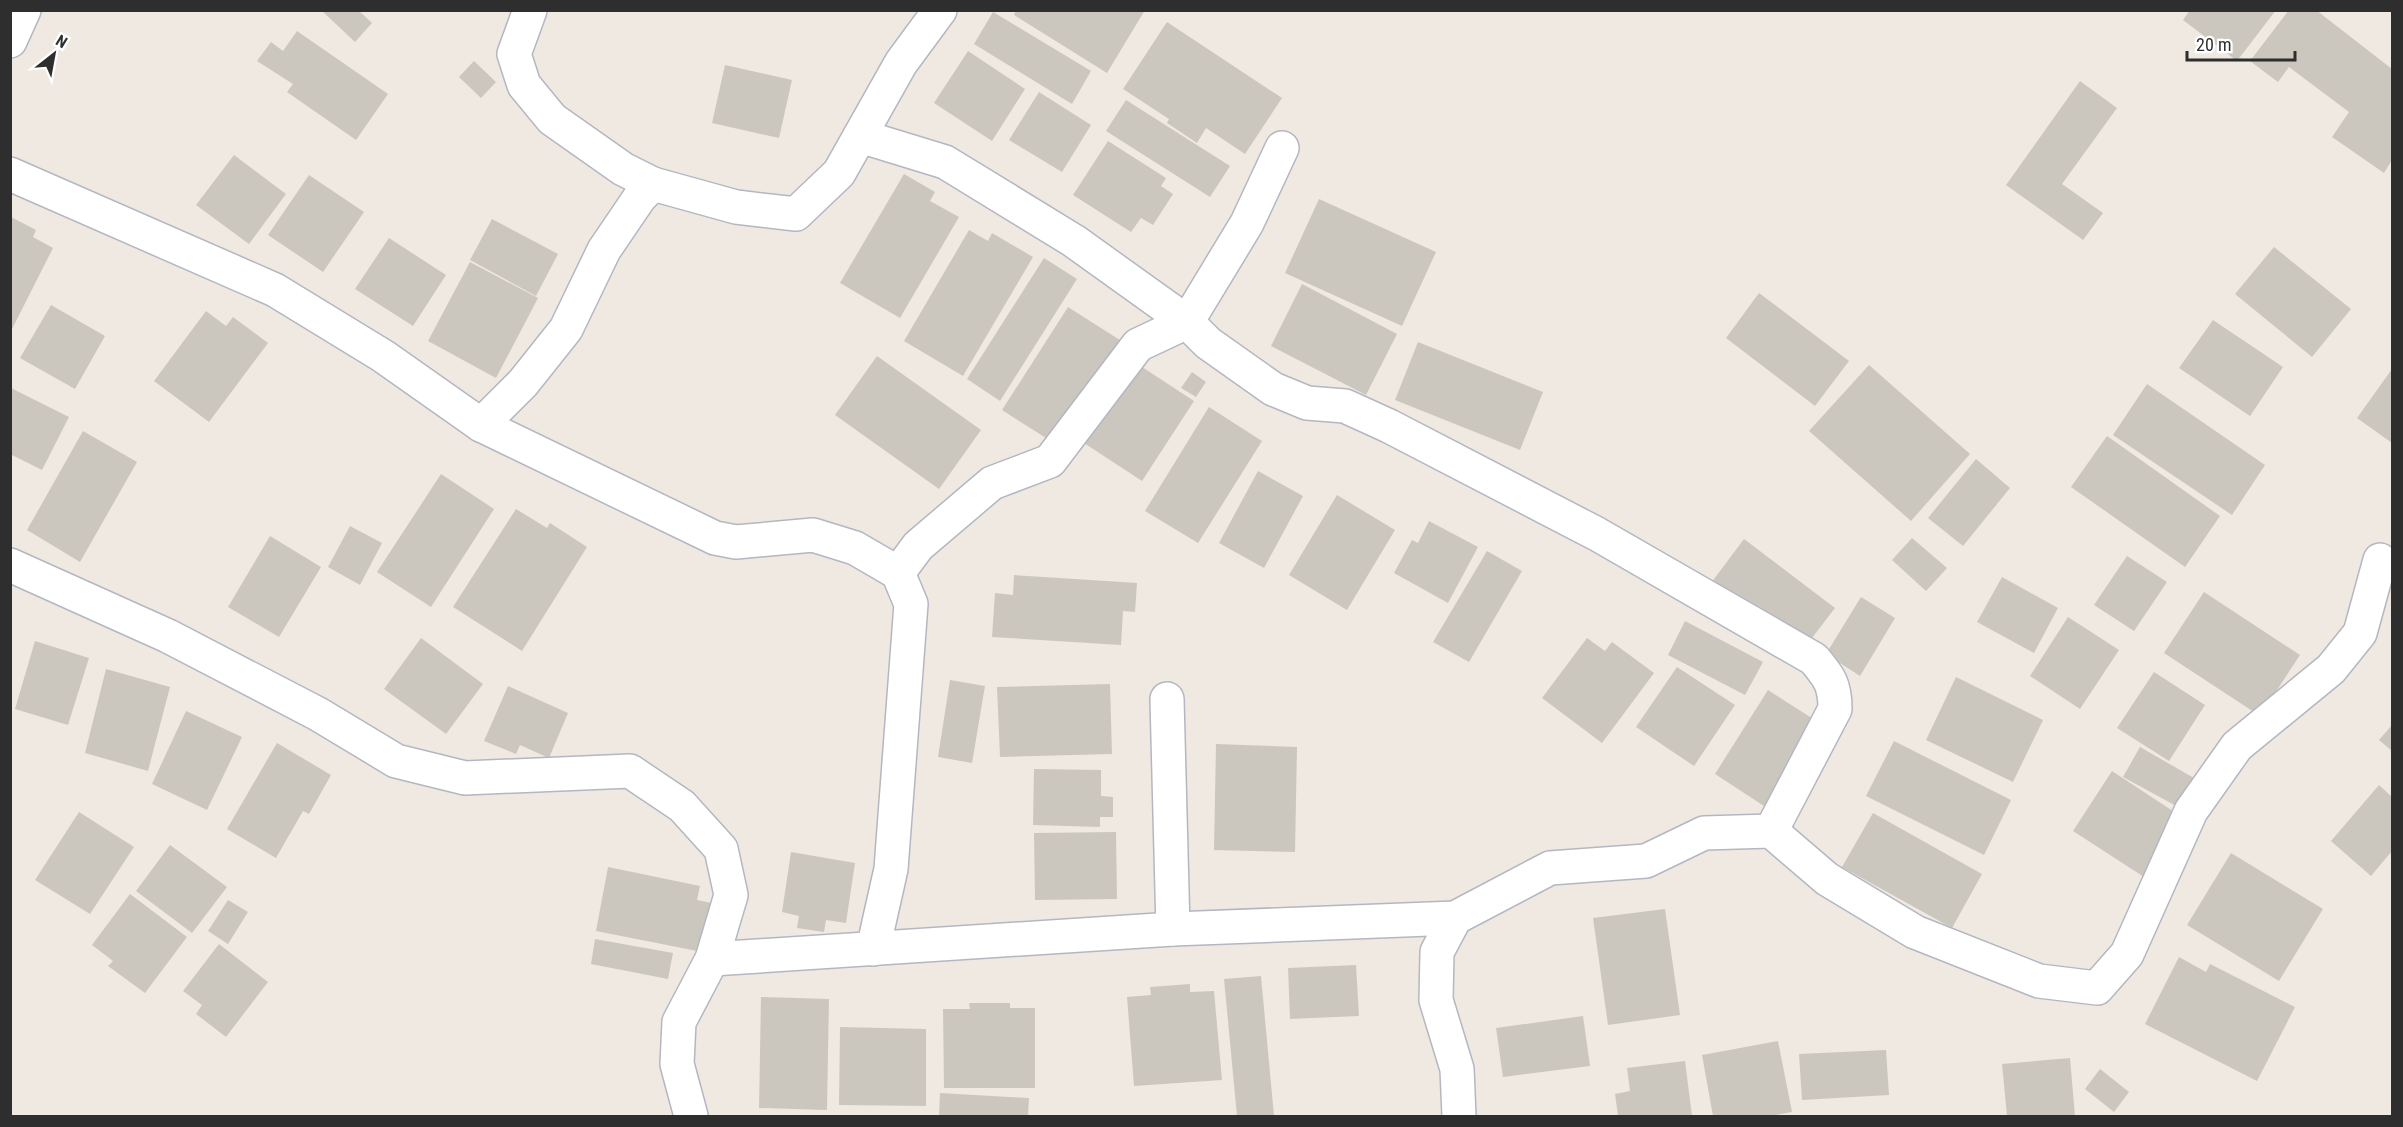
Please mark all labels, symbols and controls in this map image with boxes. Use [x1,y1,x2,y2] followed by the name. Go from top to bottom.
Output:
[24,24,84,84] north arrow
[2187,24,2295,62] scale bar
[52,31,71,52] text: N
[2196,34,2231,55] text: 20 m

